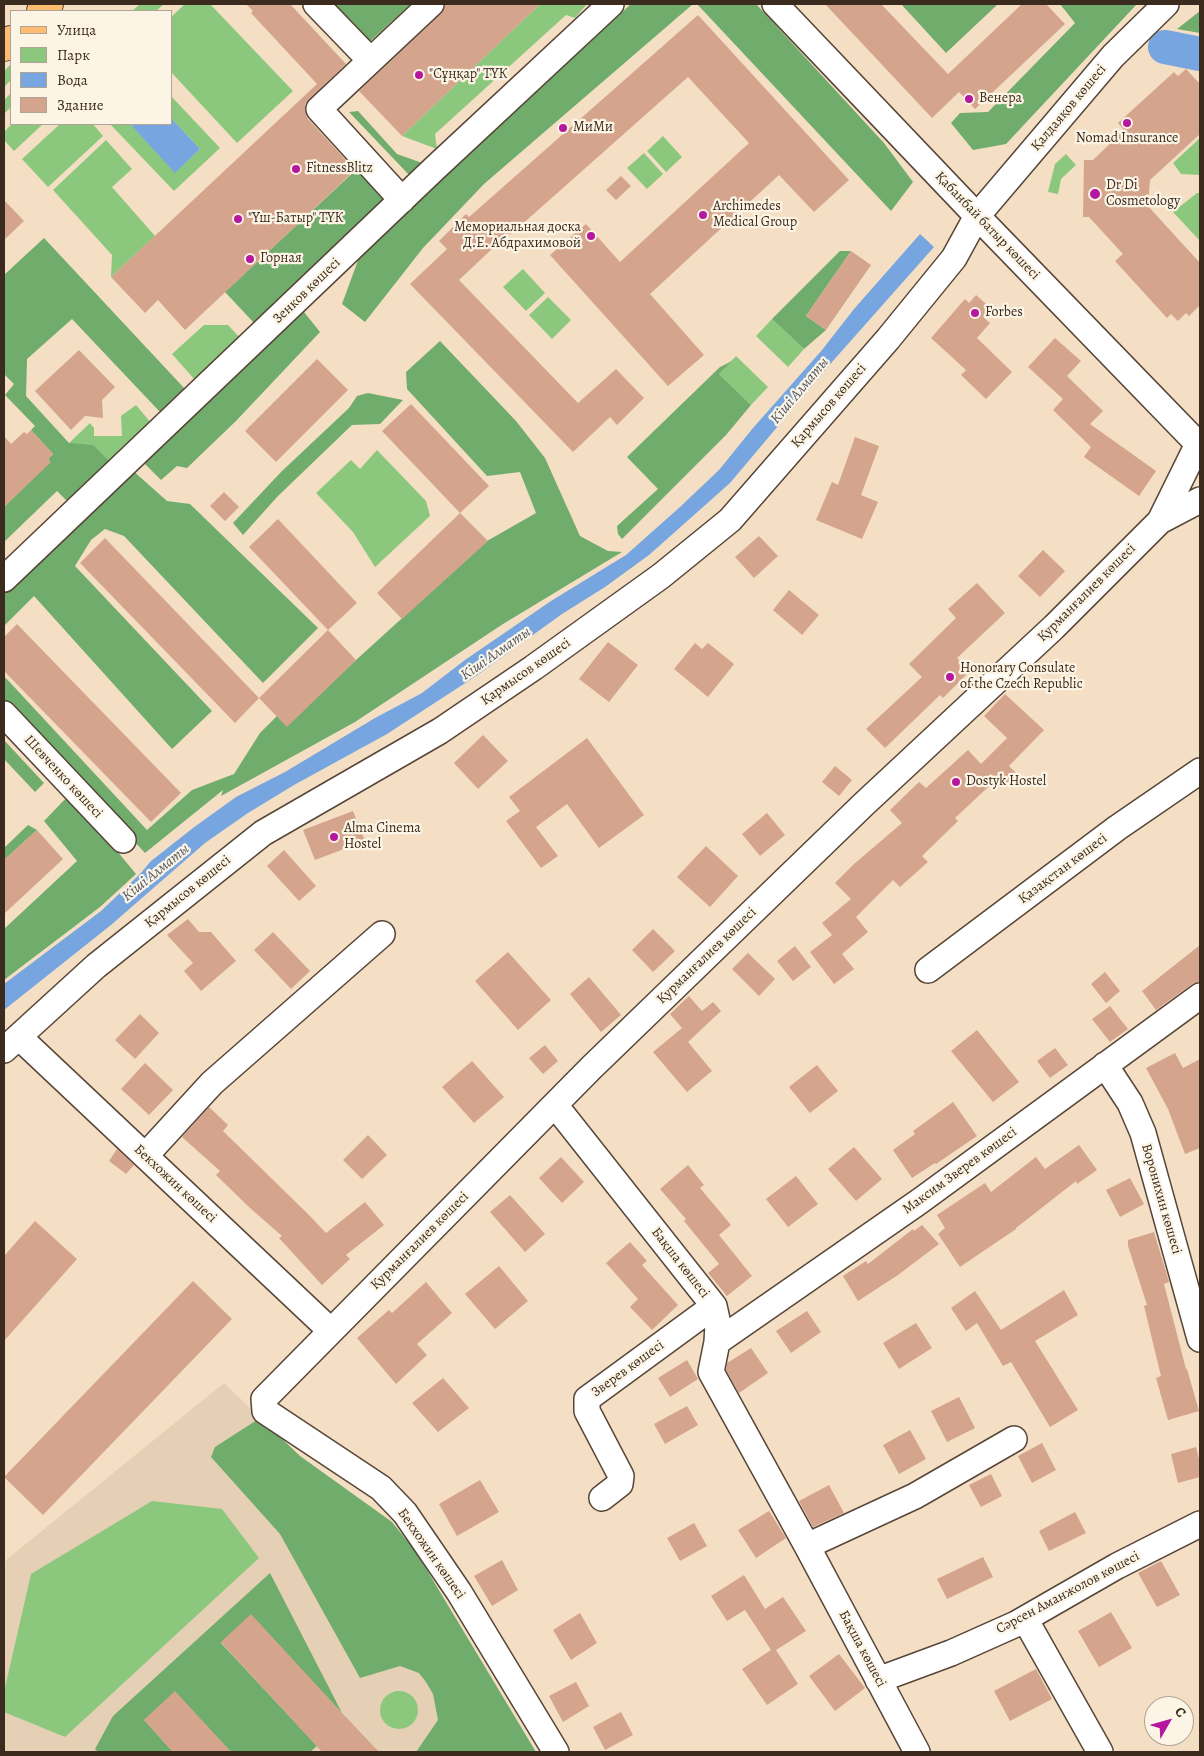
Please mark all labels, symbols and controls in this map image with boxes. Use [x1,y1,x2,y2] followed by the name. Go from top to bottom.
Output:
[10,10,172,125] legend
[57,20,96,40] text: Улица
[57,45,90,65] text: Парк
[1028,61,1110,155] street label: Қалдаяқов көшесі
[429,67,507,83] place label: "Сұңқар" ТҮК
[413,69,425,81] marker: "Сұңқар" ТҮК
[57,70,88,90] text: Вода
[979,91,1022,107] place label: Венера
[963,93,975,105] marker: Венера
[57,95,104,115] text: Здание
[1121,117,1133,129] marker: Nomad Insurance
[573,120,613,136] place label: МиМи
[557,122,569,134] marker: МиМи
[1076,131,1178,147] place label: Nomad Insurance
[306,161,373,177] place label: FitnessBlitz
[290,163,302,175] marker: FitnessBlitz
[931,169,1043,283] street label: Қабанбай батыр көшесі
[1106,178,1180,210] place label: Dr Di Cosmetology
[1088,187,1102,201] marker: Dr Di Cosmetology
[713,199,797,232] place label: Archimedes Medical Group
[697,209,709,221] marker: Archimedes Medical Group
[248,211,343,227] place label: "Үш-Батыр" ТҮК
[232,213,244,225] marker: "Үш-Батыр" ТҮК
[454,220,581,252] place label: Мемориальная доска Д.Е. Абдрахимовой
[585,230,597,242] marker: Мемориальная доска Д.Е. Абдрахимовой
[260,251,302,267] place label: Горная
[244,253,256,265] marker: Горная
[270,255,344,327] street label: Зенков көшесі
[985,305,1023,321] place label: Forbes
[969,307,981,319] marker: Forbes
[767,354,833,428] water label: Кіші Алматы
[788,361,870,451] street label: Қармысов көшесі
[1034,540,1140,646] street label: Қурманғалиев көшесі
[458,623,534,685] water label: Кіші Алматы
[478,635,574,709] street label: Қармысов көшесі
[960,661,1083,694] place label: Honorary Consulate of the Czech Republic
[944,671,956,683] marker: Honorary Consulate of the Czech Republic
[20,732,106,822] street label: Шевченко көшесі
[966,774,1046,790] place label: Dostyk Hostel
[950,776,962,788] marker: Dostyk Hostel
[344,821,421,854] place label: Alma Cinema Hostel
[1015,830,1111,908] street label: Қазақстан көшесі
[328,831,340,843] marker: Alma Cinema Hostel
[119,840,193,906] water label: Кіші Алматы
[142,852,234,932] street label: Қармысов көшесі
[654,904,760,1008] street label: Қурманғалиев көшесі
[900,1124,1020,1218] street label: Максим Зверев көшесі
[130,1141,220,1227] street label: Бекхожин көшесі
[1137,1142,1185,1256] street label: Воронихин көшесі
[367,1188,473,1294] street label: Қурманғалиев көшесі
[647,1224,713,1302] street label: Бақша көшесі
[589,1337,667,1401] street label: Зверев көшесі
[393,1505,469,1603] street label: Бекхожин көшесі
[993,1548,1143,1638] street label: Сәрсен Аманжолов көшесі
[835,1608,889,1690] street label: Бақша көшесі
[1144,1696,1194,1746] north arrow
[1170,1703,1191,1721] text: С

